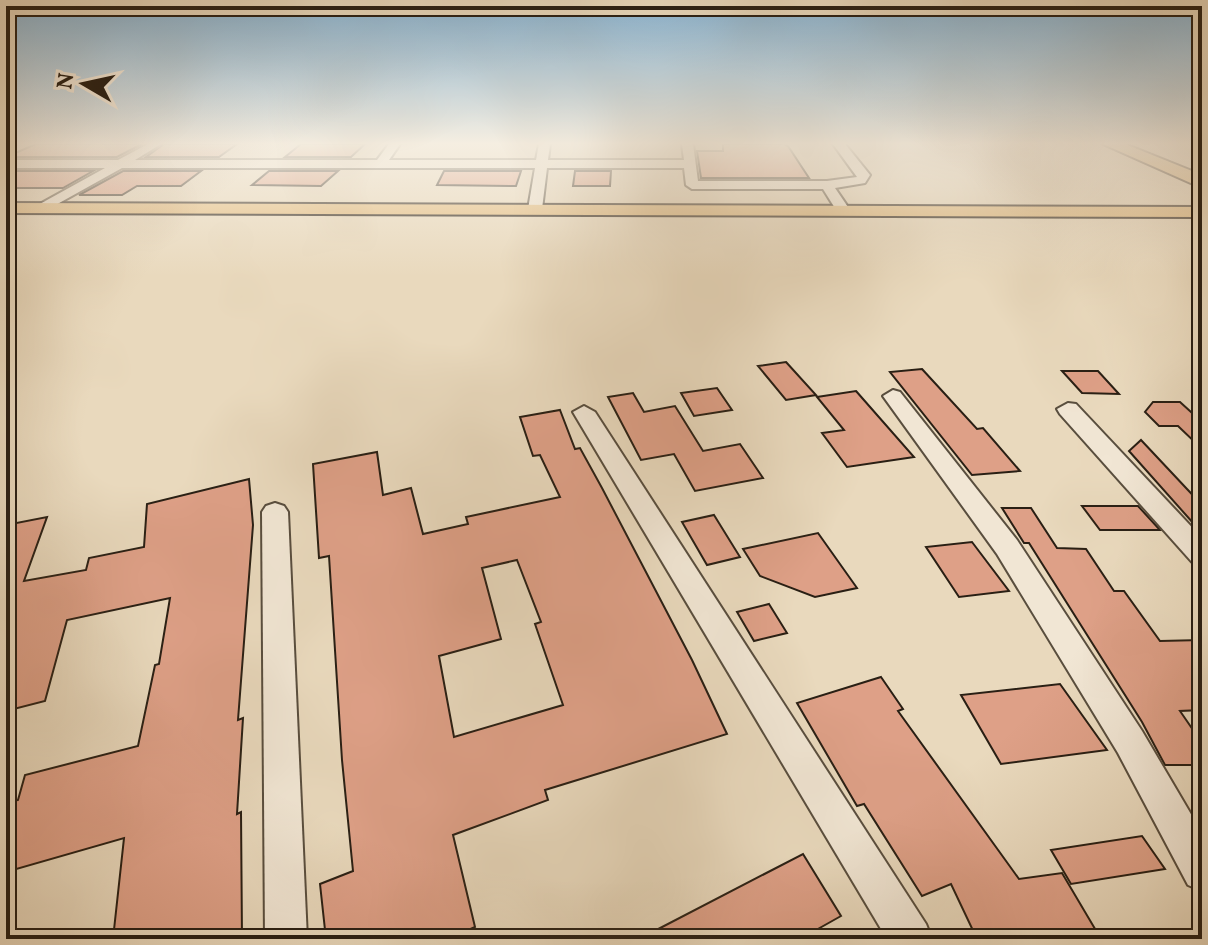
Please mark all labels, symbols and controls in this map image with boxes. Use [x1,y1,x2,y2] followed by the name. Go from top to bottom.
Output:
[44,44,124,124] north arrow
[50,71,83,92] text: N

